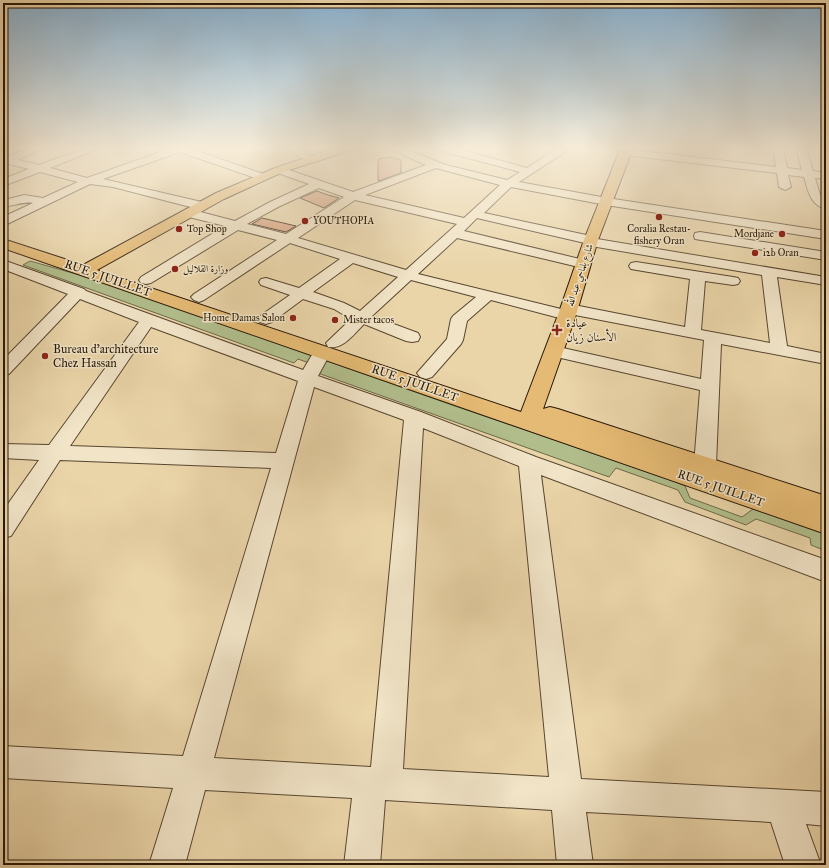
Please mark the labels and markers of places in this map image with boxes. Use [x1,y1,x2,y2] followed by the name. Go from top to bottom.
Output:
[654,212,664,222] marker: Coralia Restau- fishery Oran
[313,215,374,227] place label: YOUTHOPIA
[300,216,310,226] marker: YOUTHOPIA
[187,223,227,235] place label: Top Shop
[627,223,691,247] place label: Coralia Restau- fishery Oran
[174,224,184,234] marker: Top Shop
[734,228,774,240] place label: Mordjane
[777,229,787,239] marker: Mordjane
[763,247,799,259] place label: i2b Oran
[750,248,760,258] marker: i2b Oran
[183,263,228,276] place label: وزارة القلاليل
[170,264,180,274] marker: وزارة القلاليل
[203,312,286,324] place label: Home Damas Salon
[288,313,298,323] marker: Home Damas Salon
[343,314,394,326] place label: Mister tacos
[330,315,340,325] marker: Mister tacos
[566,316,617,345] place label: عيادة الأسنان زيان
[551,324,563,336] marker: عيادة الأسنان زيان
[53,342,159,370] place label: Bureau d'architecture Chez Hassan
[40,351,50,361] marker: Bureau d'architecture Chez Hassan

